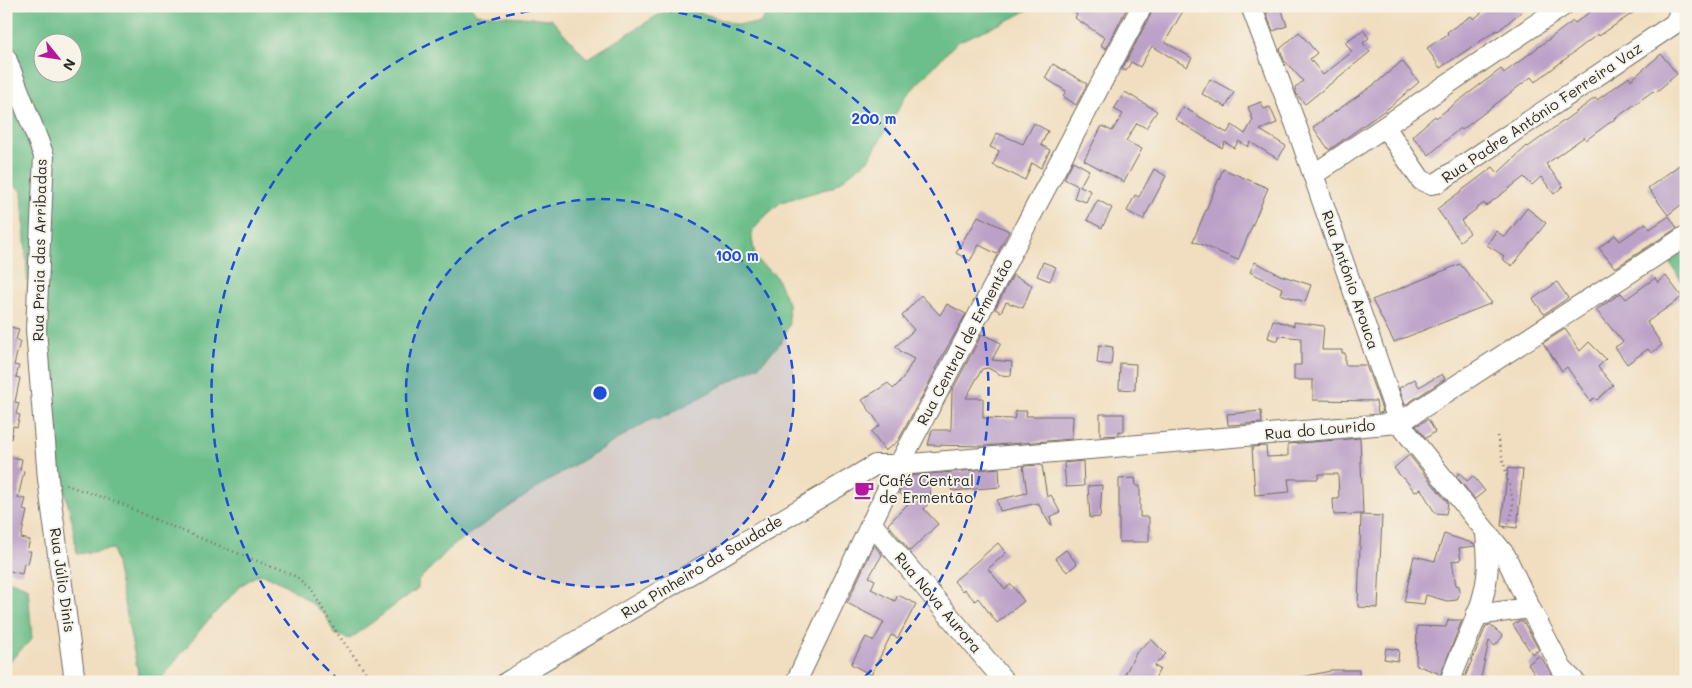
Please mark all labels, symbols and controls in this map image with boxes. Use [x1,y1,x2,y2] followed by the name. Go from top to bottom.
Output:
[32,32,82,82] north arrow
[1437,37,1646,187] street label: Rua Padre António Ferreira Vaz
[59,55,81,74] text: N
[852,108,897,128] text: 200 m
[27,158,51,342] street label: Rua Praia das Arribadas
[1318,207,1384,352] street label: Rua António Arouca
[715,245,759,265] text: 100 m
[912,254,1017,429] street label: Rua Central de Ermentão
[591,384,609,402] centre of rings
[1264,414,1376,444] street label: Rua do Lourido
[879,470,974,507] place label: Café Central de Ermentão
[853,479,875,501] cafe icon: Café Central de Ermentão
[617,510,786,622] street label: Rua Pinheiro da Saudade
[46,526,80,634] street label: Rua Júlio Dinis
[891,548,987,657] street label: Rua Nova Aurora

